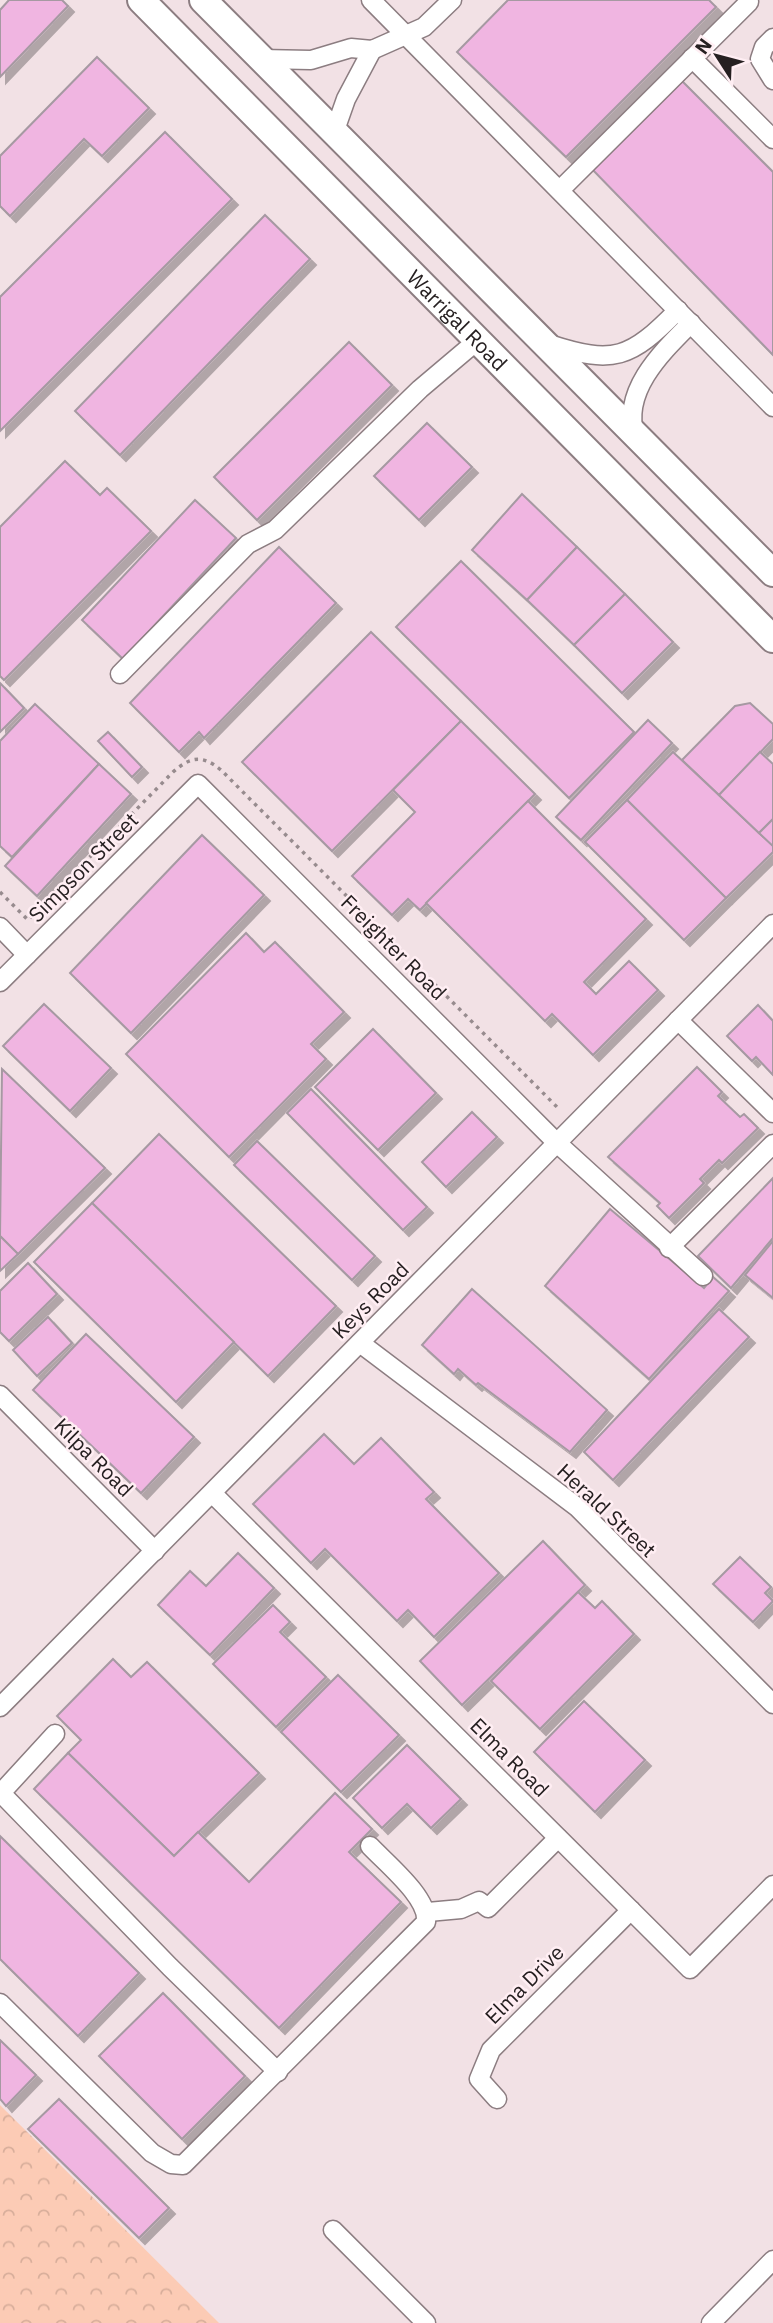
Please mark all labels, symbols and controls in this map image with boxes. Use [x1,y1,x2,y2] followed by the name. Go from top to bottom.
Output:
[682,21,752,91] north arrow
[689,33,717,59] text: N
[401,263,514,377] street label: Warrigal Road
[22,806,144,928] street label: Simpson Street
[335,888,453,1006] street label: Freighter Road
[325,1255,415,1345] street label: Keys Road
[48,1411,140,1503] street label: Kilpa Road
[551,1457,663,1563] street label: Herald Street
[464,1711,556,1803] street label: Elma Road
[478,1938,570,2030] street label: Elma Drive

